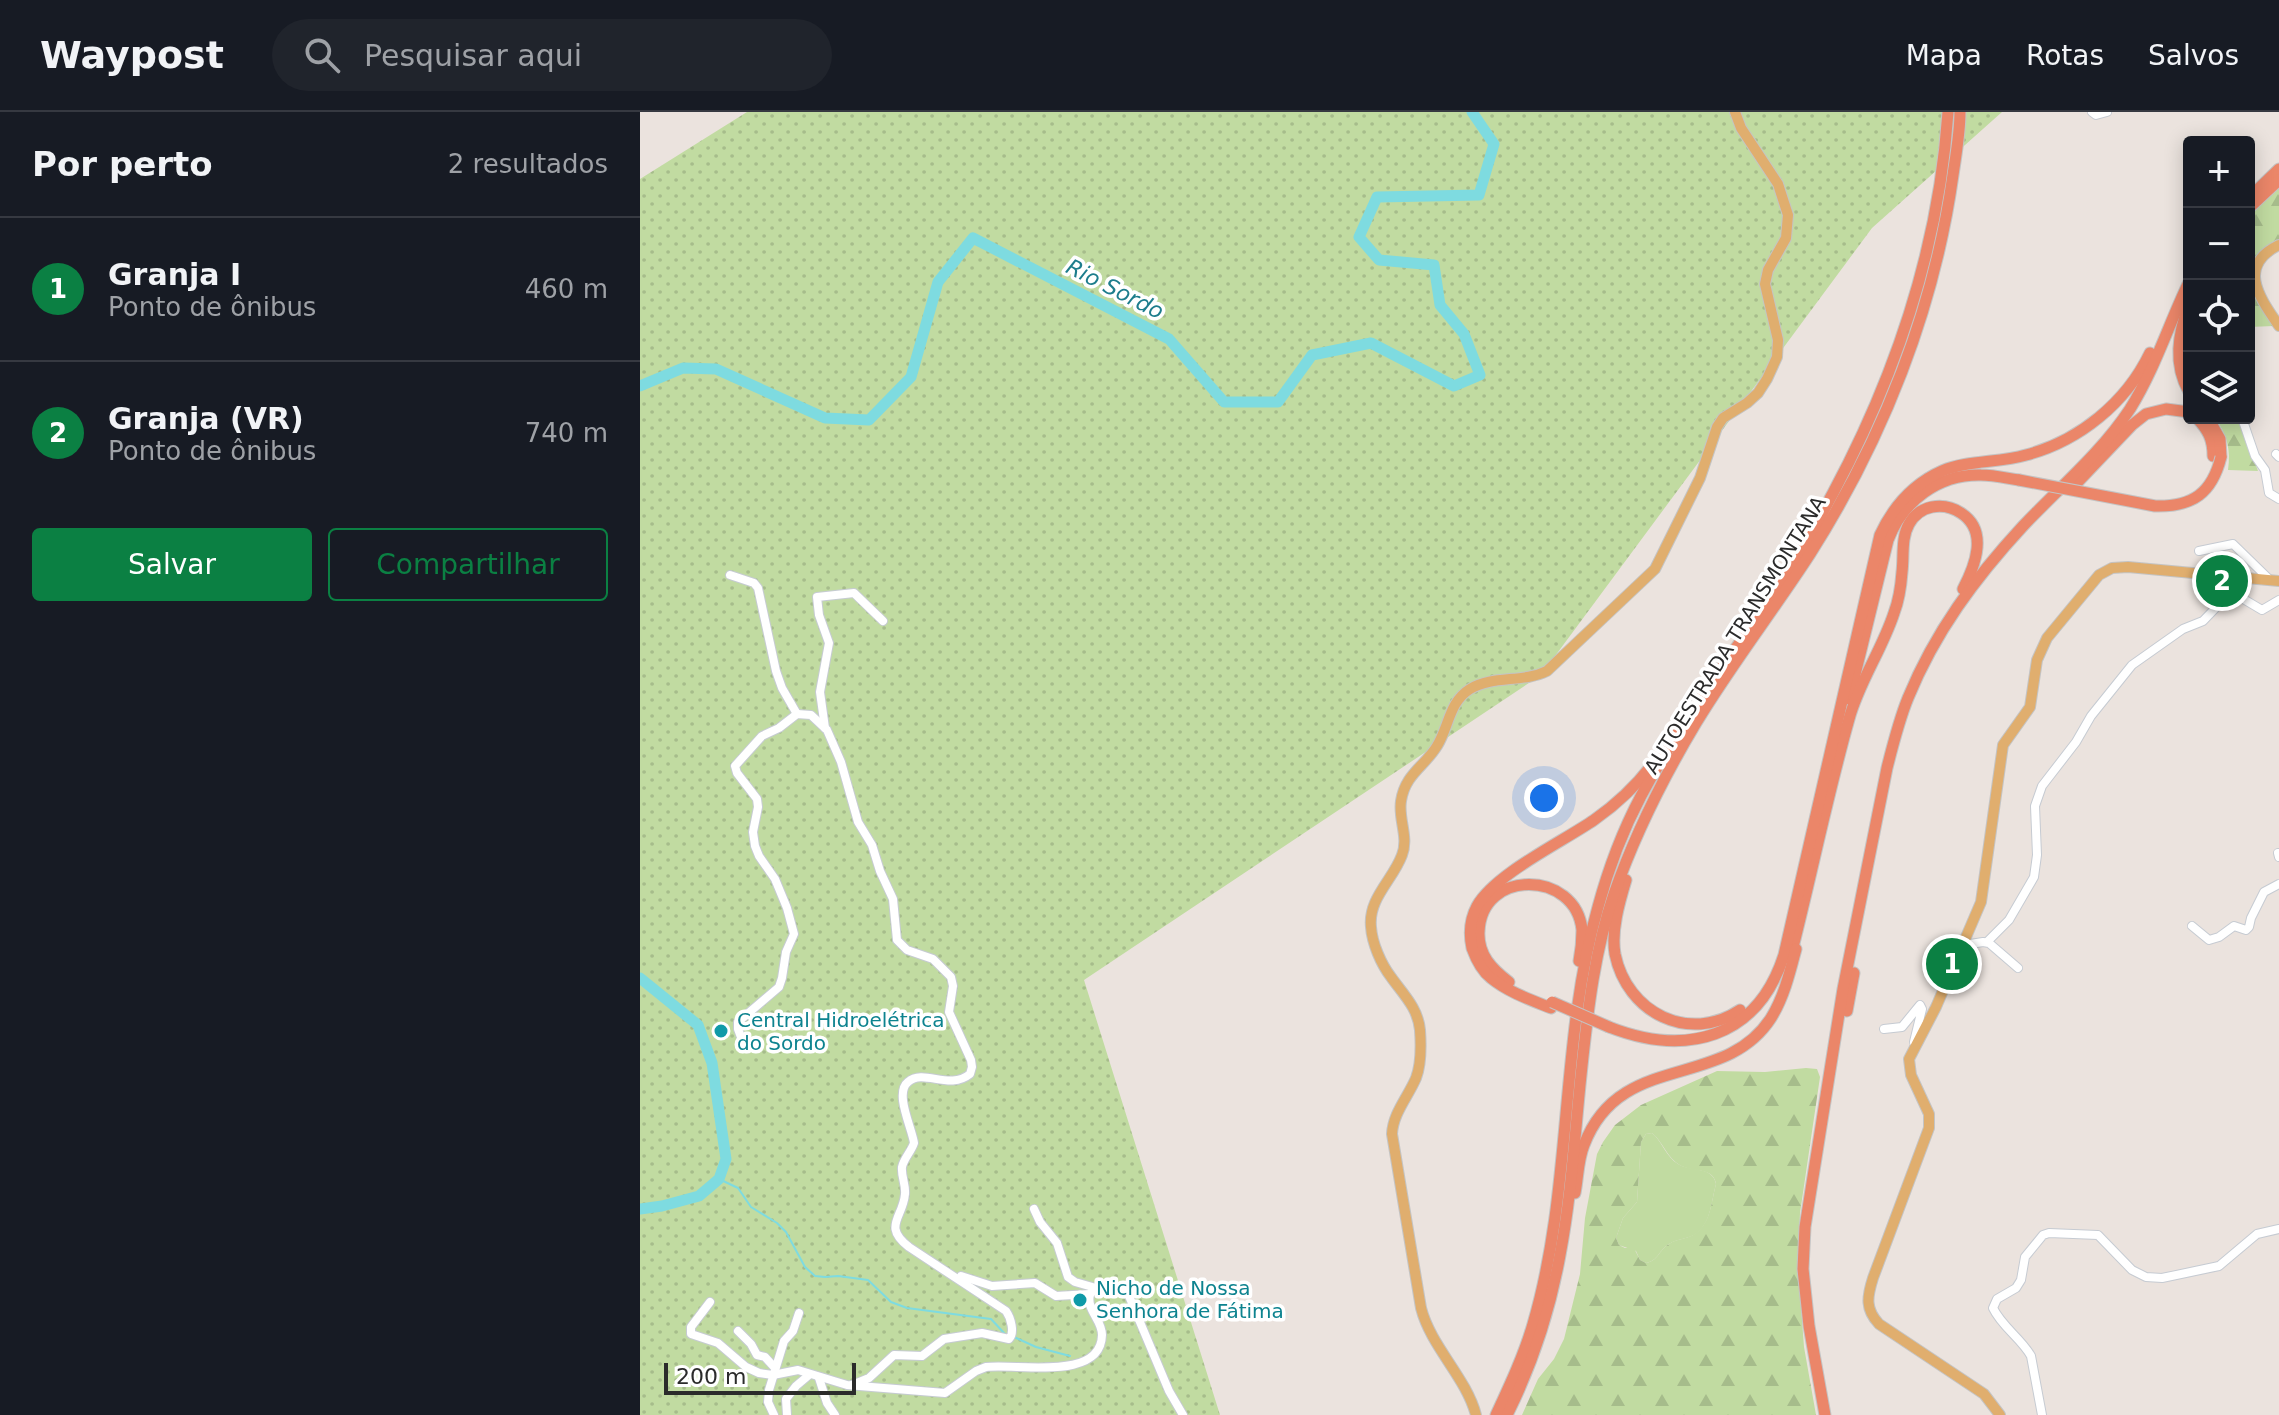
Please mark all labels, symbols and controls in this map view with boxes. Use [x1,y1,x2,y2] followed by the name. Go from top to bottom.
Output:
[272,19,832,91] search box
[40,33,224,77] text: Waypost
[300,33,344,77] icon: search
[364,38,582,73] text: Pesquisar aqui
[1906,39,1982,72] text: Mapa
[2026,39,2104,72] text: Rotas
[2148,39,2239,72] text: Salvos
[2183,136,2255,424] map controls
[2183,136,2255,208] button: +
[32,144,213,184] text: Por perto
[448,149,608,179] text: 2 resultados
[2183,208,2255,280] button: −
[1062,254,1168,324] water label: Rio Sordo
[108,257,241,292] text: Granja I
[49,274,67,304] text: 1
[525,274,608,304] text: 460 m
[2183,280,2255,352] button: locate
[108,292,316,322] text: Ponto de ônibus
[2183,352,2255,424] button: layers
[108,401,304,436] text: Granja (VR)
[49,418,67,448] text: 2
[525,418,608,448] text: 740 m
[108,436,316,466] text: Ponto de ônibus
[1639,491,1831,778] street label: AUTOESTRADA TRANSMONTANA
[32,528,312,601] button: Salvar
[328,528,608,601] button: Compartilhar
[2196,551,2248,611] pin: 2
[1524,778,1564,818] your location
[1926,934,1978,994] pin: 1
[737,1008,945,1055] place label: Central Hidroelétrica do Sordo
[712,1022,730,1040] marker: Central Hidroelétrica do Sordo
[1096,1276,1284,1323] place label: Nicho de Nossa Senhora de Fátima
[1071,1291,1089,1309] marker: Nicho de Nossa Senhora de Fátima
[664,1359,856,1395] scale bar
[676,1364,746,1389] text: 200 m

